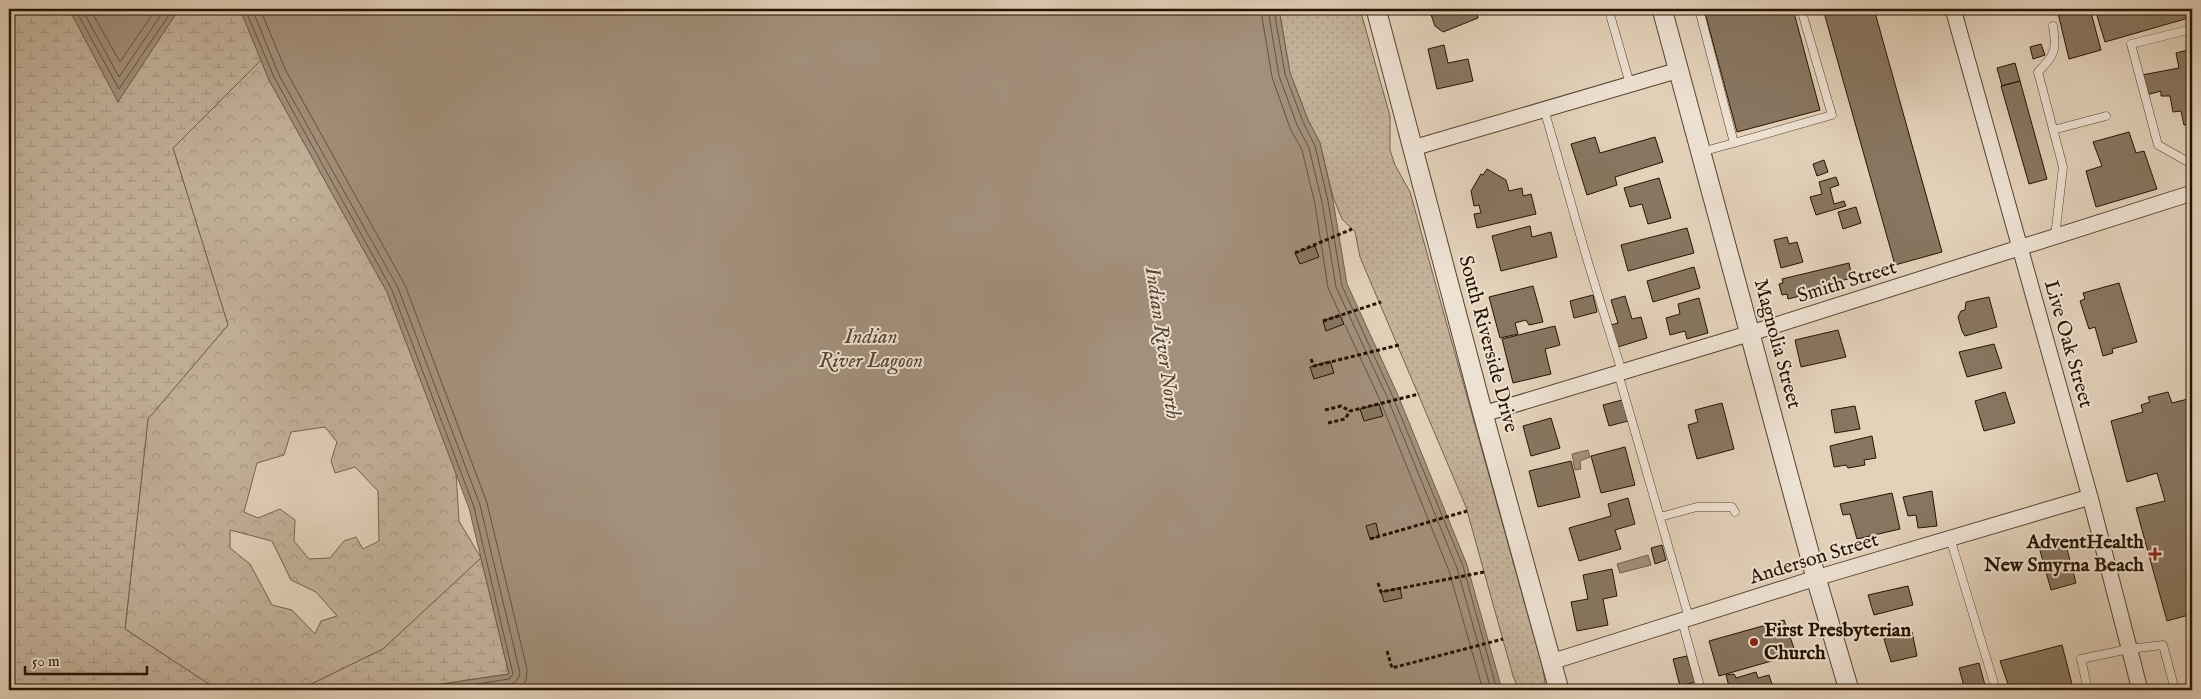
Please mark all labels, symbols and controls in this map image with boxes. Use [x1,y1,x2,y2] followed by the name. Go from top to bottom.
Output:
[1452,253,1524,435] street label: South Riverside Drive
[1794,255,1900,309] street label: Smith Street
[1138,264,1186,421] water label: Indian River North
[1748,276,1806,412] street label: Magnolia Street
[2038,277,2098,411] street label: Live Oak Street
[819,324,923,375] water label: Indian River Lagoon
[1745,527,1882,591] street label: Anderson Street
[1983,530,2144,578] place label: AdventHealth New Smyrna Beach
[2148,547,2162,561] marker: AdventHealth New Smyrna Beach
[1764,618,1911,666] place label: First Presbyterian Church
[1748,636,1760,648] marker: First Presbyterian Church
[25,644,148,676] scale bar
[32,652,60,671] text: 50 m

